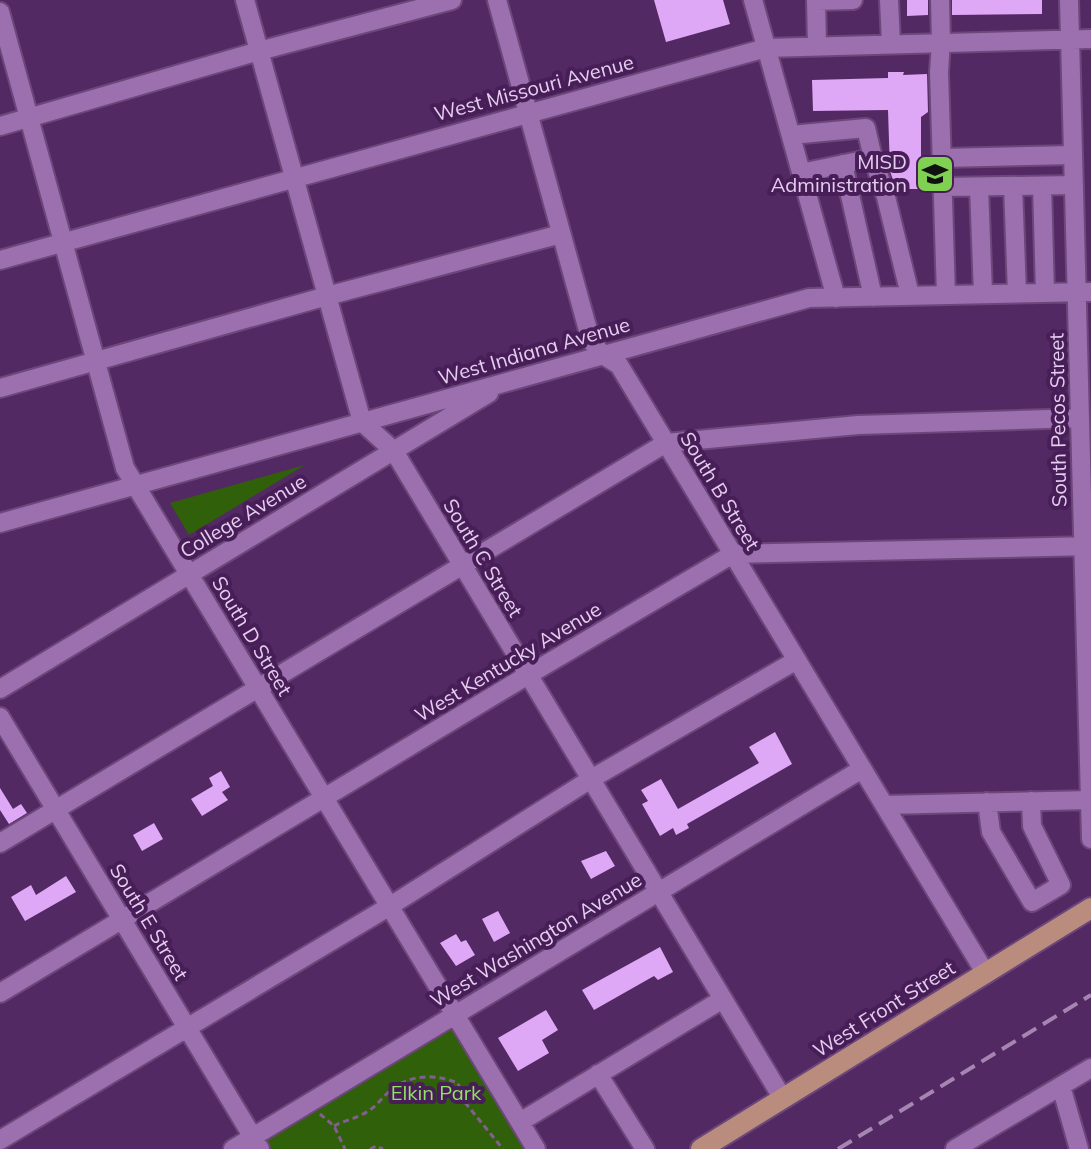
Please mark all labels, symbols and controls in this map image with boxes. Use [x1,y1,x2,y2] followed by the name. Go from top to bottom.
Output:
[431,49,636,126] street label: West Missouri Avenue
[771,149,907,197] place label: MISD Administration
[914,153,956,195] school or university icon: MISD Administration
[435,311,633,390] street label: West Indiana Avenue
[1043,333,1072,507] street label: South Pecos Street
[675,427,766,554] street label: South B Street
[175,468,310,563] street label: College Avenue
[438,494,529,621] street label: South C Street
[207,572,298,700] street label: South D Street
[410,596,605,727] street label: West Kentucky Avenue
[105,859,194,985] street label: South E Street
[426,866,646,1013] street label: West Washington Avenue
[808,955,959,1062] street label: West Front Street
[391,1080,482,1105] park label: Elkin Park

